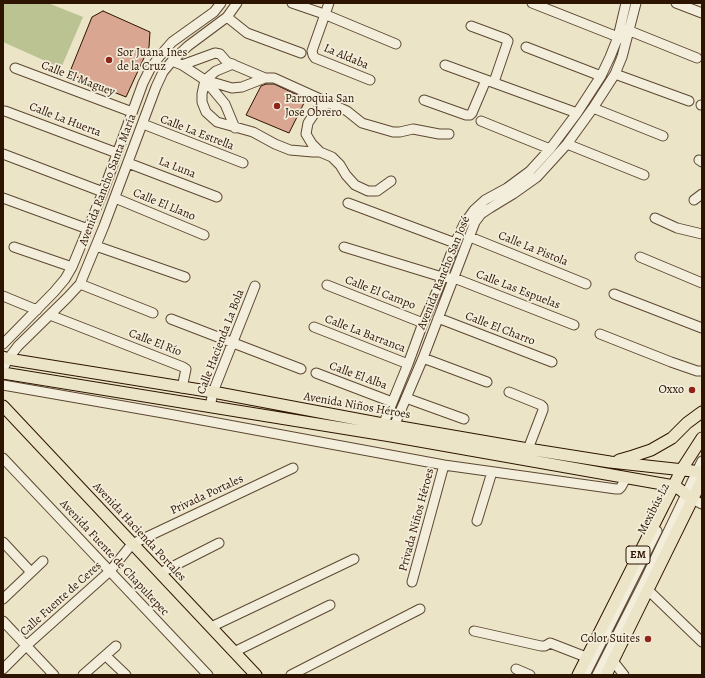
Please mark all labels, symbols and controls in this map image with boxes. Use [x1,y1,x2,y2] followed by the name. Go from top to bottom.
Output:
[321,41,371,73] street label: La Aldaba
[117,46,187,74] place label: Sor Juana Ines de la Cruz
[104,55,114,65] marker: Sor Juana Ines de la Cruz
[39,58,117,100] street label: Calle El Maguey
[285,92,354,120] place label: Parroquia San Jose Obrero
[27,100,103,140] street label: Calle La Huerta
[272,101,282,111] marker: Parroquia San Jose Obrero
[76,112,140,248] street label: Avenida Rancho Santa María
[158,112,236,154] street label: Calle La Estrella
[156,154,198,182] street label: La Luna
[131,186,197,224] street label: Calle El Llano
[415,214,473,332] street label: Avenida Rancho San José
[496,228,570,270] street label: Calle La Pistola
[474,267,562,313] street label: Calle Las Espuelas
[343,273,417,313] street label: Calle El Campo
[194,287,248,397] street label: Calle Hacienda La Bola
[463,309,537,349] street label: Calle El Charro
[323,312,407,356] street label: Calle La Barranca
[126,326,184,360] street label: Calle El Río
[327,359,389,393] street label: Calle El Alba
[659,383,684,397] place label: Oxxo
[687,385,697,395] marker: Oxxo
[302,390,412,422] street label: Avenida Niños Héroes
[396,467,438,573] street label: Privada Niños Héroes
[168,472,246,518] street label: Privada Portales
[89,479,189,585] street label: Avenida Hacienda Portales
[635,481,673,537] street label: Mexibús L2
[56,497,172,619] street label: Avenida Fuente de Chapultepec
[626,546,650,564] road number: EM
[17,559,105,639] street label: Calle Fuente de Ceres
[580,632,640,646] place label: Color Suites
[643,634,653,644] marker: Color Suites

